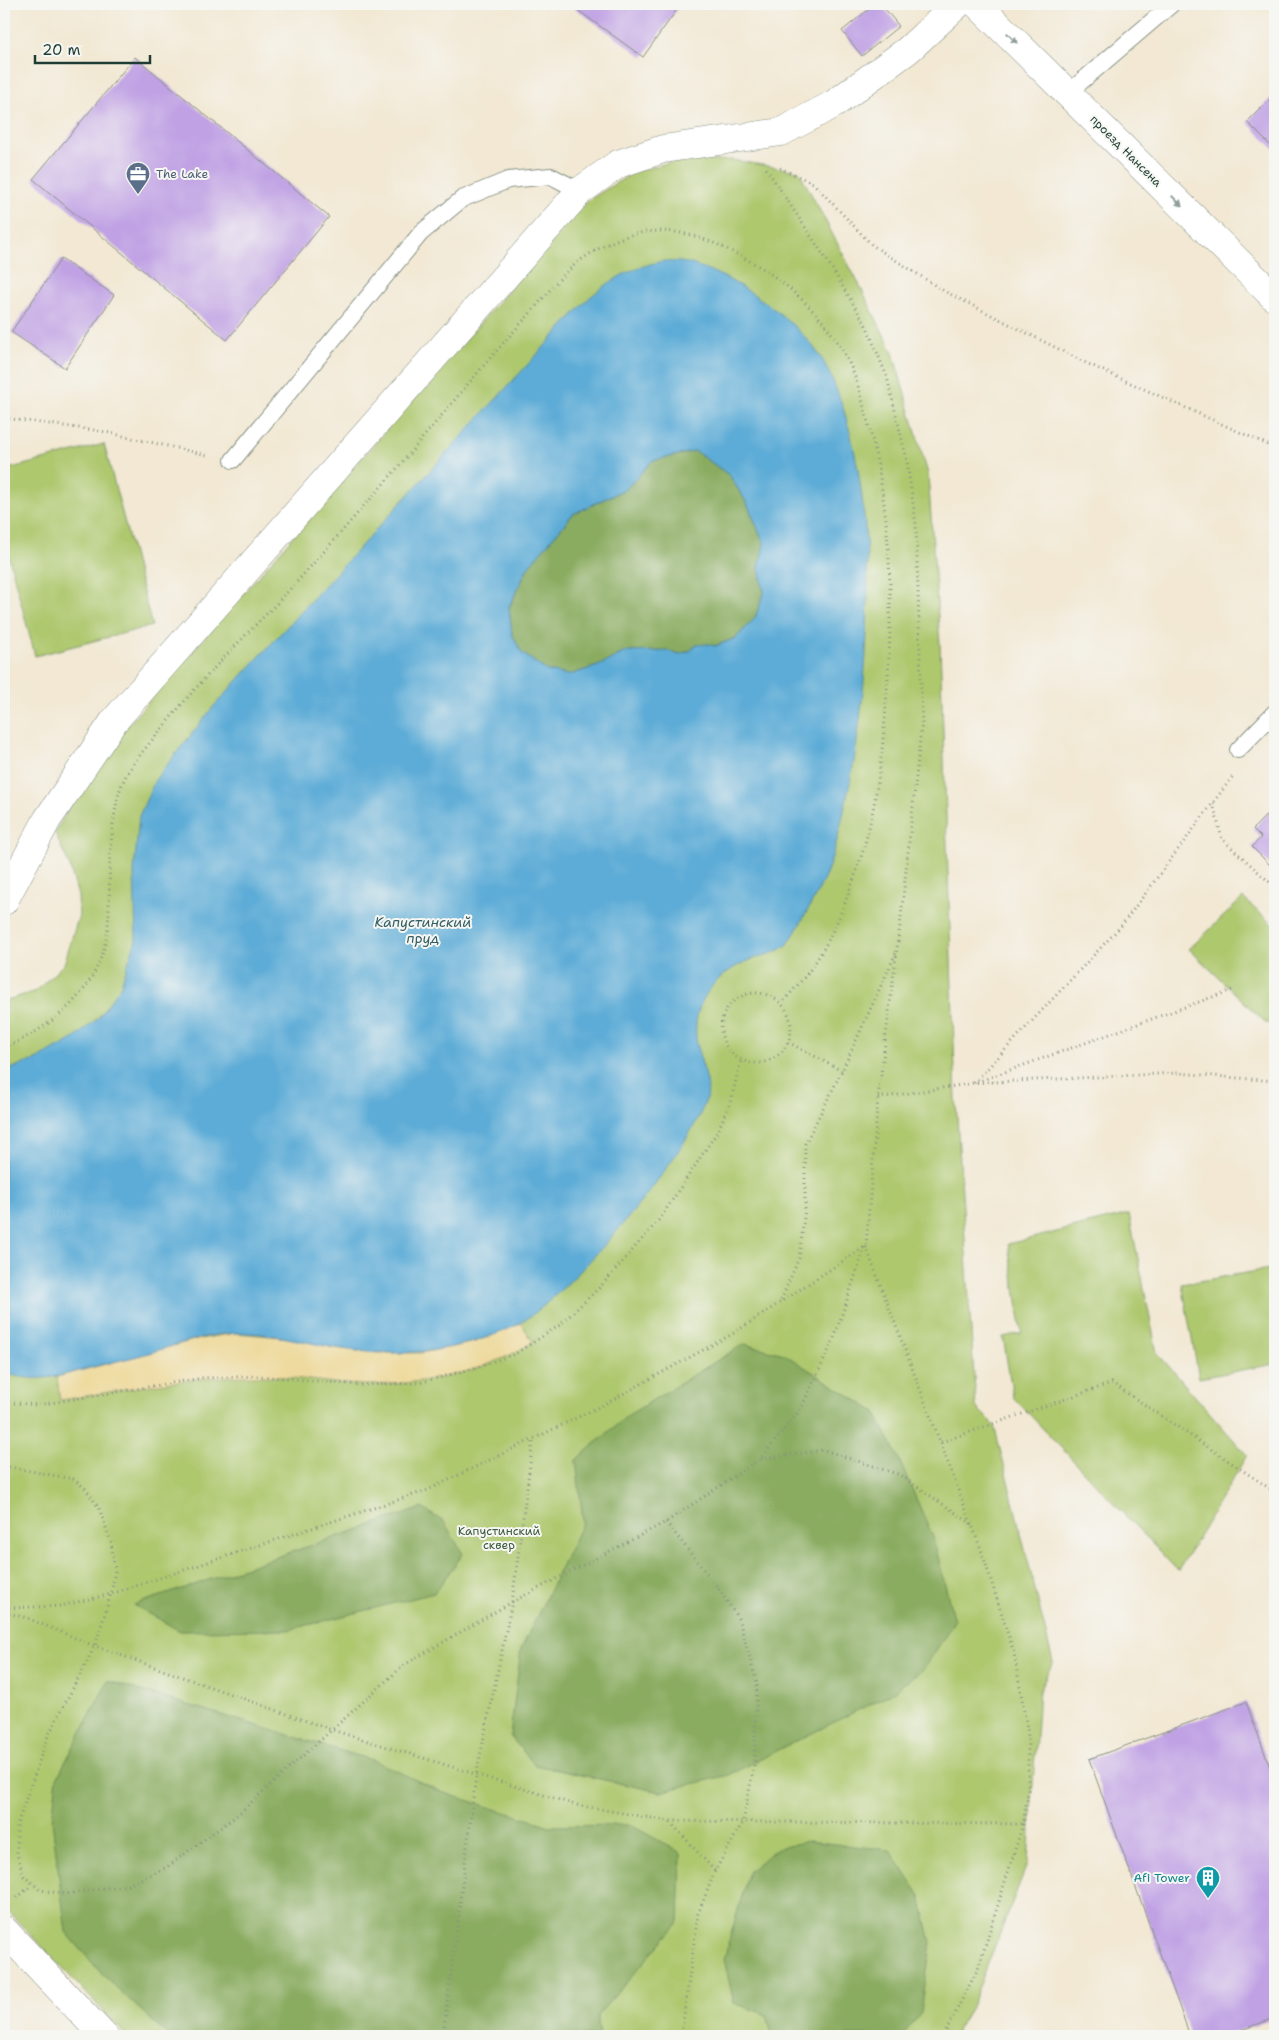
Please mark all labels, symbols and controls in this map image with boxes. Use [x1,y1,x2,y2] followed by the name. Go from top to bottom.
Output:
[35,32,150,64] scale bar
[1005,32,1017,44] one-way arrow
[42,40,81,60] text: 20 m
[1087,112,1166,191] street label: проезд Нансена
[125,161,151,195] office icon: The Lake
[156,166,209,182] place label: The Lake
[1171,195,1183,207] one-way arrow
[375,913,471,947] water label: Капустинский пруд
[458,1523,541,1553] park label: Капустинский сквер
[1195,1865,1221,1899] building icon: Afi Tower
[1134,1870,1190,1886] place label: Afi Tower

